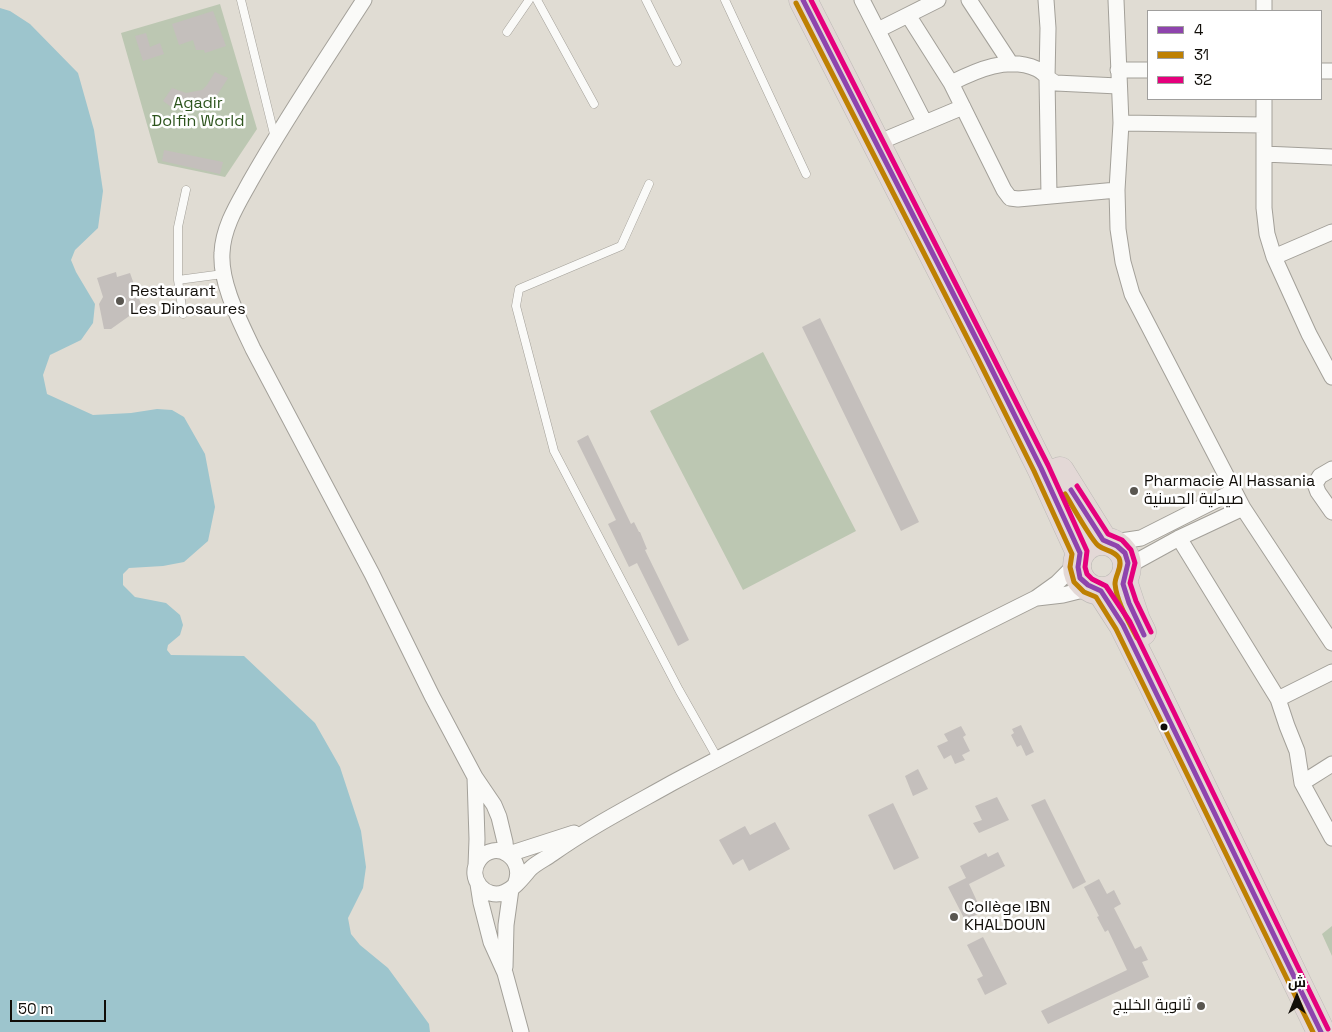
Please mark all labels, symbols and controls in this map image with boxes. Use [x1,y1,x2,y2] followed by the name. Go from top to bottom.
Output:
[1147,10,1322,100] legend
[1194,20,1203,39] text: 4
[1194,45,1209,64] text: 31
[1194,70,1212,89] text: 32
[152,94,244,132] park label: Agadir Dolfin World
[130,282,246,320] place label: Restaurant Les Dinosaures
[114,295,126,307] marker: Restaurant Les Dinosaures
[1144,472,1315,510] place label: Pharmacie Al Hassania صيدلية الحسنية
[1128,485,1140,497] marker: Pharmacie Al Hassania صيدلية الحسنية
[1159,722,1169,732] unlabelled marker
[964,898,1050,936] place label: Collège IBN KHALDOUN
[948,911,960,923] marker: Collège IBN KHALDOUN
[1272,972,1322,1022] north arrow
[1288,973,1306,991] text: ش
[12,990,109,1022] scale bar
[1113,996,1191,1016] place label: ثانوية الخليج
[18,999,53,1018] text: 50 m
[1195,1000,1207,1012] marker: ثانوية الخليج

